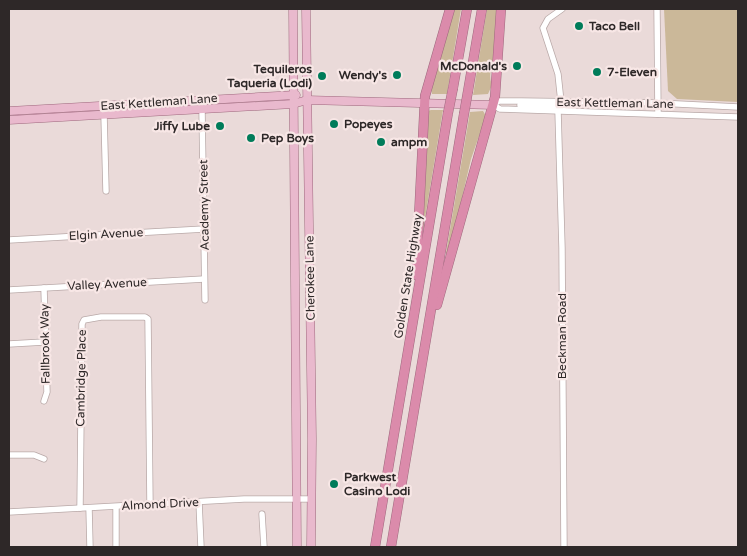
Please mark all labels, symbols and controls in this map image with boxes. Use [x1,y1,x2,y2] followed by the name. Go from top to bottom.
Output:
[588,19,640,33] place label: Taco Bell
[573,20,585,32] marker: Taco Bell
[440,59,507,73] place label: McDonald's
[511,60,523,72] marker: McDonald's
[226,62,312,91] place label: Tequileros Taqueria (Lodi)
[607,65,657,79] place label: 7-Eleven
[591,66,603,78] marker: 7-Eleven
[339,68,387,83] place label: Wendy's
[391,69,403,81] marker: Wendy's
[316,70,328,82] marker: Tequileros Taqueria (Lodi)
[100,91,218,113] street label: East Kettleman Lane
[556,95,674,111] street label: East Kettleman Lane
[344,117,393,132] place label: Popeyes
[328,118,340,130] marker: Popeyes
[153,119,210,134] place label: Jiffy Lube
[214,120,226,132] marker: Jiffy Lube
[261,131,314,146] place label: Pep Boys
[245,132,257,144] marker: Pep Boys
[391,135,427,150] place label: ampm
[375,136,387,148] marker: ampm
[196,159,212,251] street label: Academy Street
[391,212,425,339] street label: Golden State Highway
[68,225,144,243] street label: Elgin Avenue
[302,235,318,321] street label: Cherokee Lane
[67,275,147,293] street label: Valley Avenue
[555,293,569,379] street label: Beckman Road
[37,303,53,384] street label: Fallbrook Way
[73,329,89,427] street label: Cambridge Place
[344,470,410,498] place label: Parkwest Casino Lodi
[328,478,340,490] marker: Parkwest Casino Lodi
[121,495,199,513] street label: Almond Drive

